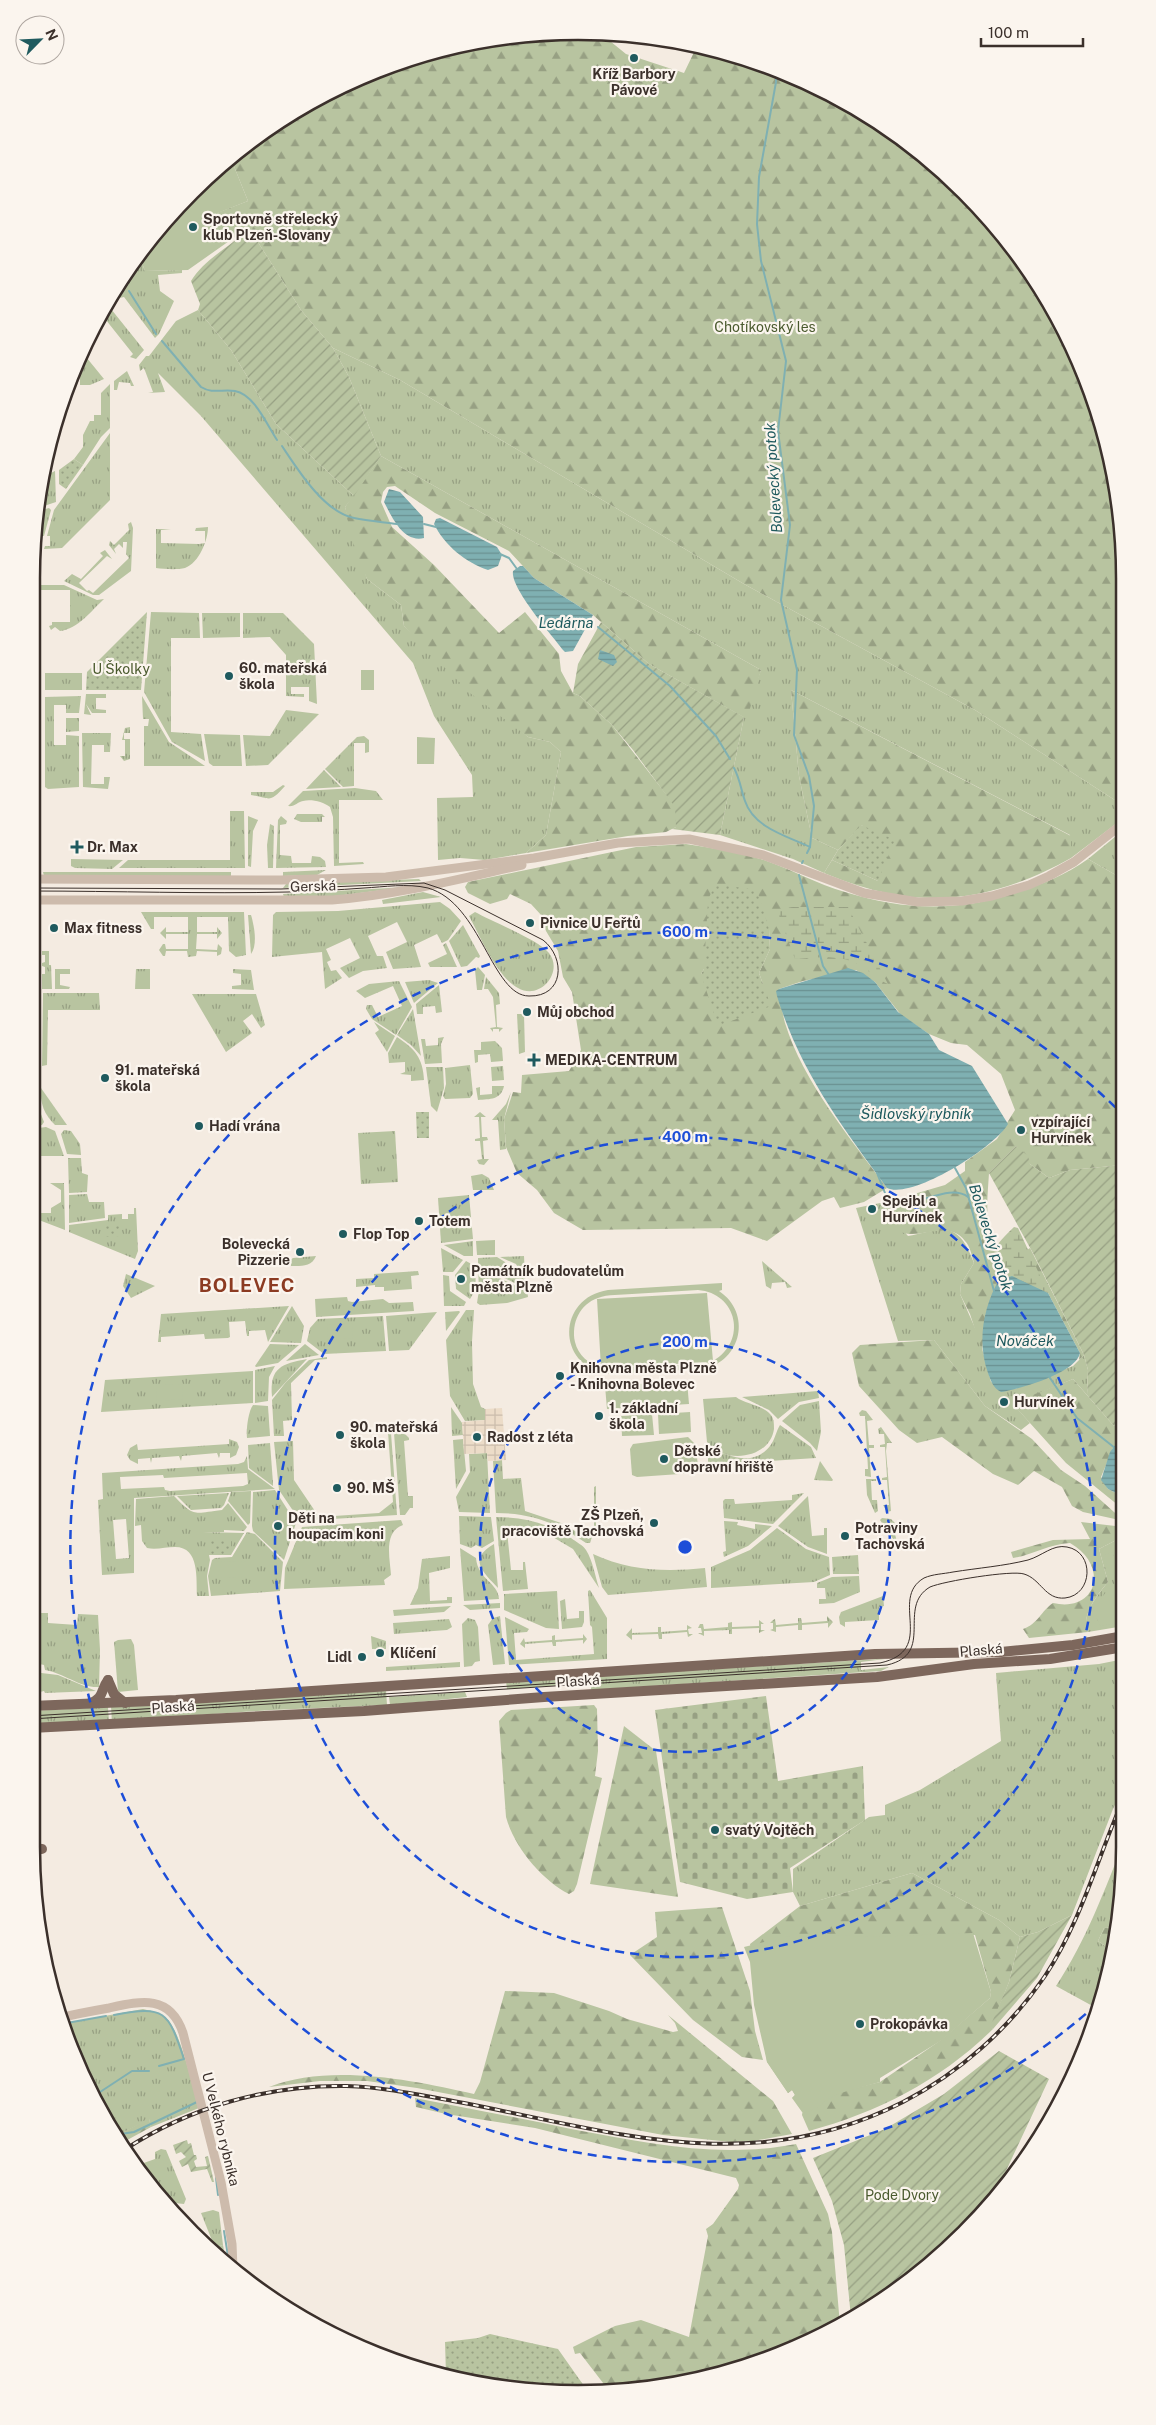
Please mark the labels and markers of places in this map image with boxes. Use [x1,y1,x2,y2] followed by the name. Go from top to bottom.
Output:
[628,52,640,64] marker: Kříž Barbory Pávové
[592,66,676,98] place label: Kříž Barbory Pávové
[203,211,338,243] place label: Sportovně střelecký klub Plzeň-Slovany
[187,221,199,233] marker: Sportovně střelecký klub Plzeň-Slovany
[239,660,327,692] place label: 60. mateřská škola
[223,670,235,682] marker: 60. mateřská škola
[87,839,138,855] place label: Dr. Max
[71,841,83,853] marker: Dr. Max
[540,915,641,931] place label: Pivnice U Feřtů
[524,917,536,929] marker: Pivnice U Feřtů
[64,920,142,936] place label: Max fitness
[48,922,60,934] marker: Max fitness
[537,1004,614,1020] place label: Můj obchod
[521,1006,533,1018] marker: Můj obchod
[545,1052,678,1068] place label: MEDIKA-CENTRUM
[527,1053,541,1067] marker: MEDIKA-CENTRUM
[115,1062,200,1094] place label: 91. mateřská škola
[99,1072,111,1084] marker: 91. mateřská škola
[1031,1114,1092,1146] place label: vzpírající Hurvínek
[209,1118,280,1134] place label: Hadí vrána
[193,1120,205,1132] marker: Hadí vrána
[1015,1124,1027,1136] marker: vzpírající Hurvínek
[882,1193,943,1225] place label: Spejbl a Hurvínek
[866,1203,878,1215] marker: Spejbl a Hurvínek
[429,1213,471,1229] place label: Totem
[413,1215,425,1227] marker: Totem
[353,1226,410,1242] place label: Flop Top
[337,1228,349,1240] marker: Flop Top
[222,1236,290,1268] place label: Bolevecká Pizzerie
[294,1246,306,1258] marker: Bolevecká Pizzerie
[471,1263,624,1295] place label: Památník budovatelům města Plzně
[455,1273,467,1285] marker: Památník budovatelům města Plzně
[570,1360,717,1392] place label: Knihovna města Plzně - Knihovna Bolevec
[554,1370,566,1382] marker: Knihovna města Plzně - Knihovna Bolevec
[1014,1394,1075,1410] place label: Hurvínek
[998,1396,1010,1408] marker: Hurvínek
[609,1400,679,1432] place label: 1. základní škola
[593,1410,605,1422] marker: 1. základní škola
[350,1419,438,1451] place label: 90. mateřská škola
[334,1429,346,1441] marker: 90. mateřská škola
[487,1429,573,1445] place label: Radost z léta
[471,1431,483,1443] marker: Radost z léta
[674,1443,774,1475] place label: Dětské dopravní hřiště
[658,1453,670,1465] marker: Dětské dopravní hřiště
[347,1479,395,1496] place label: 90. MŠ
[331,1482,343,1494] marker: 90. MŠ
[502,1506,644,1539] place label: ZŠ Plzeň, pracoviště Tachovská
[288,1510,384,1542] place label: Děti na houpacím koni
[648,1517,660,1529] marker: ZŠ Plzeň, pracoviště Tachovská
[272,1520,284,1532] marker: Děti na houpacím koni
[855,1520,925,1552] place label: Potraviny Tachovská
[839,1530,851,1542] marker: Potraviny Tachovská
[676,1538,694,1556] centre of rings
[390,1645,437,1661] place label: Klíčení
[374,1647,386,1659] marker: Klíčení
[327,1649,352,1665] place label: Lidl
[356,1651,368,1663] marker: Lidl
[725,1822,814,1838] place label: svatý Vojtěch
[709,1824,721,1836] marker: svatý Vojtěch
[870,2016,948,2032] place label: Prokopávka
[854,2018,866,2030] marker: Prokopávka

